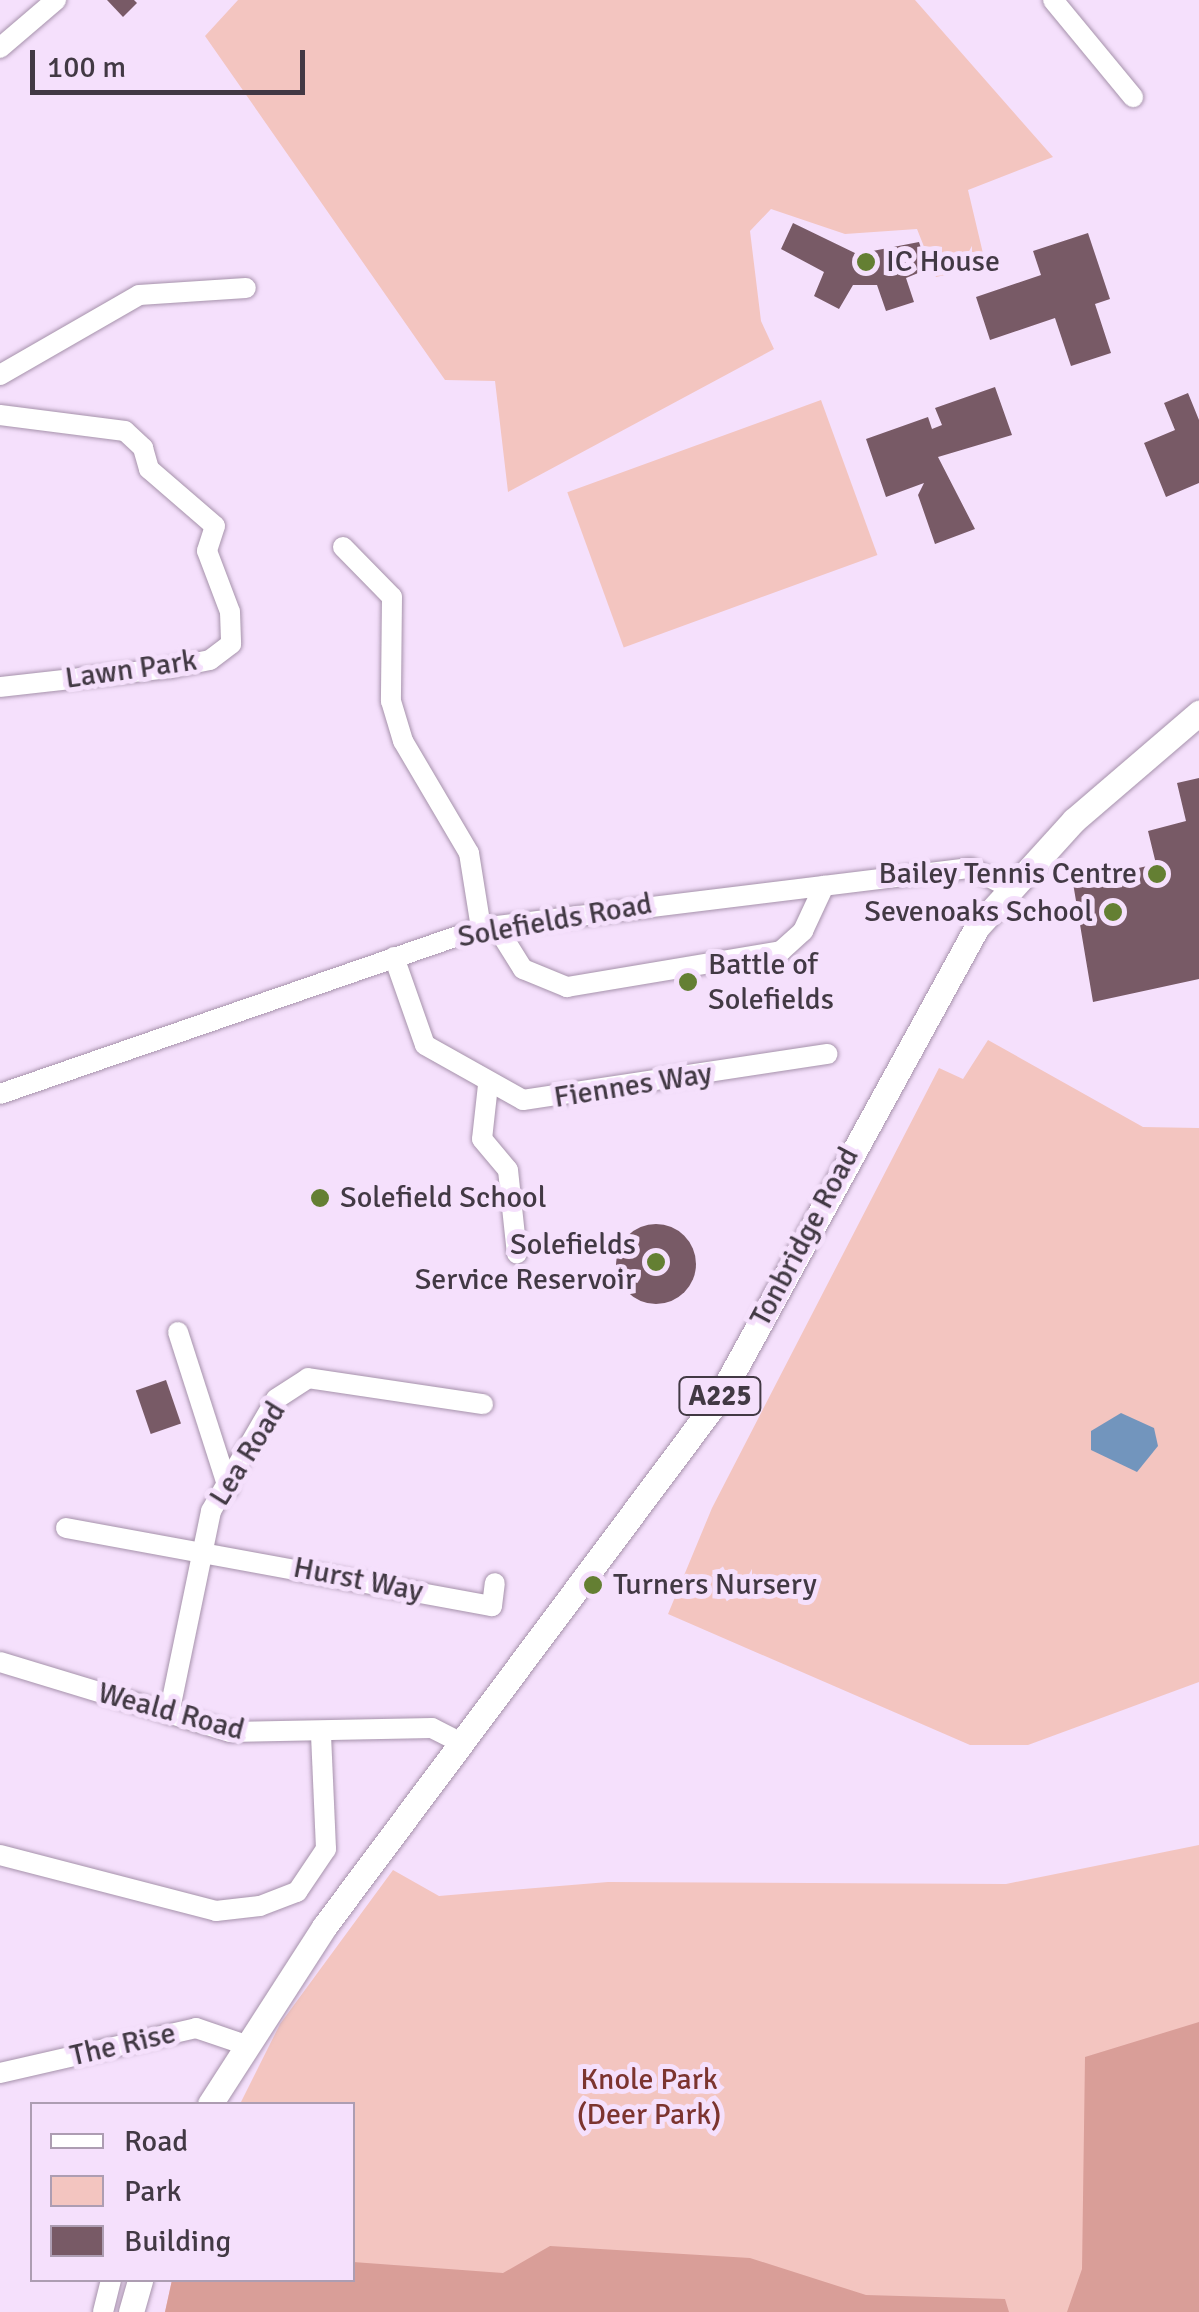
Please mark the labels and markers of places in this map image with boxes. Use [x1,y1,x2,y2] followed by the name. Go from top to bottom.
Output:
[886,244,1000,280] place label: IC House
[855,251,877,273] marker: IC House
[879,856,1137,892] place label: Bailey Tennis Centre
[1146,863,1168,885] marker: Bailey Tennis Centre
[864,894,1093,930] place label: Sevenoaks School
[1102,901,1124,923] marker: Sevenoaks School
[708,947,834,1018] place label: Battle of Solefields
[677,971,699,993] marker: Battle of Solefields
[340,1180,547,1216] place label: Solefield School
[309,1187,331,1209] marker: Solefield School
[415,1227,636,1298] place label: Solefields Service Reservoir
[645,1251,667,1273] marker: Solefields Service Reservoir
[613,1567,817,1603] place label: Turners Nursery
[582,1574,604,1596] marker: Turners Nursery

